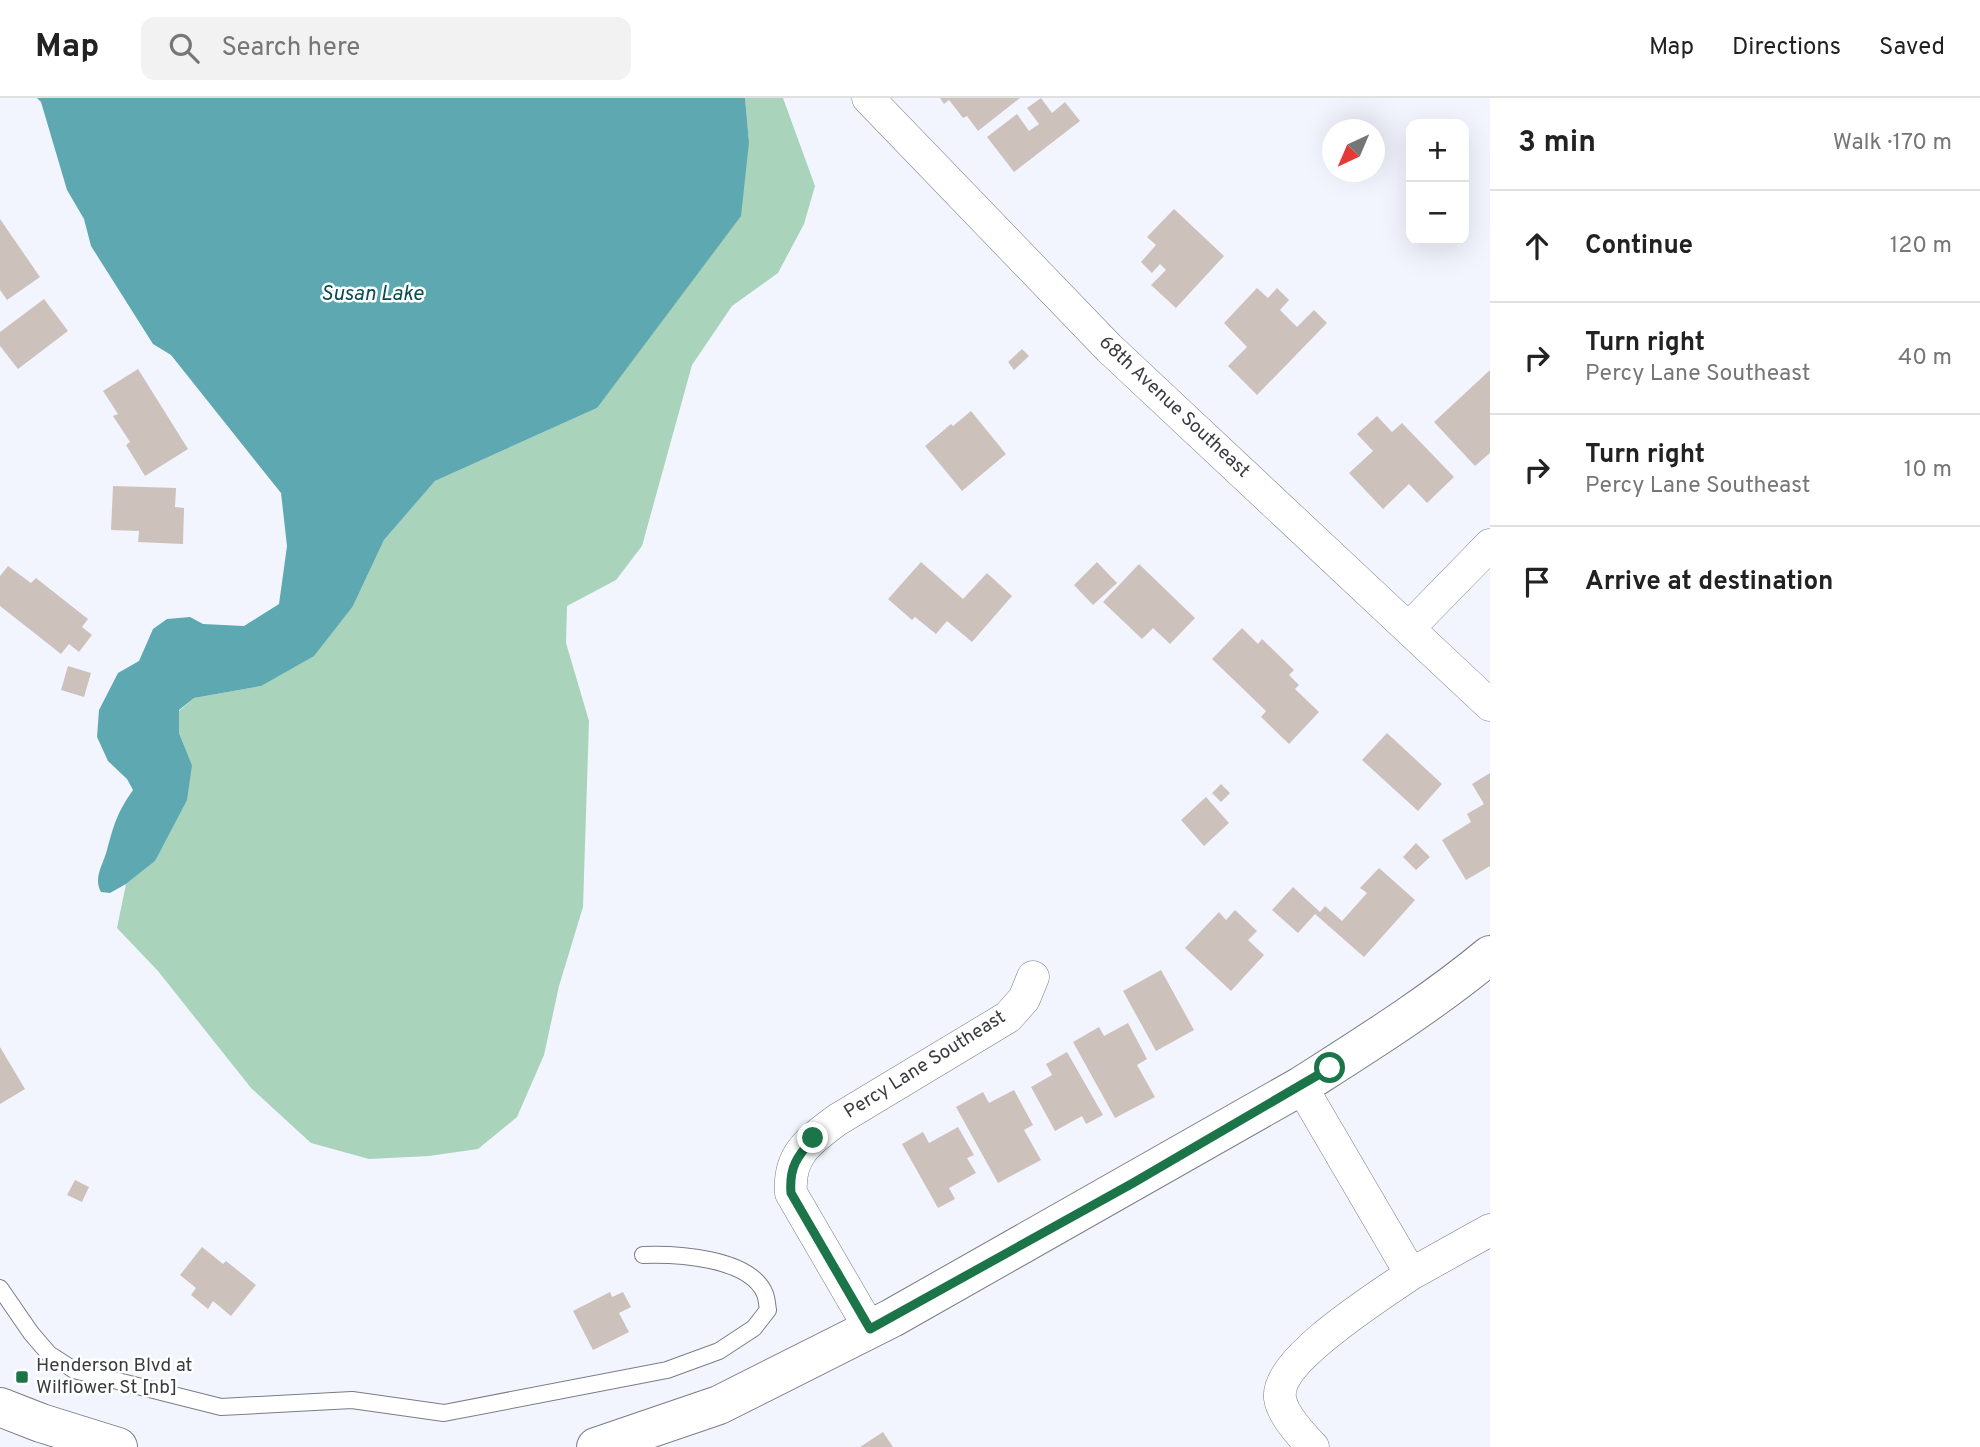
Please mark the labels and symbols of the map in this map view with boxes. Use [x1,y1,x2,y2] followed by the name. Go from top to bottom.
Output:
[1322,119,1385,182] north arrow
[321,281,425,308] water label: Susan Lake
[1093,331,1255,483] street label: 68th Avenue Southeast
[840,1005,1010,1125] street label: Percy Lane Southeast
[1314,1052,1345,1083] route start
[797,1122,828,1153] route end
[36,1354,193,1400] place label: Henderson Blvd at Wilflower St [nb]
[14,1369,30,1385] marker: Henderson Blvd at Wilflower St [nb]

